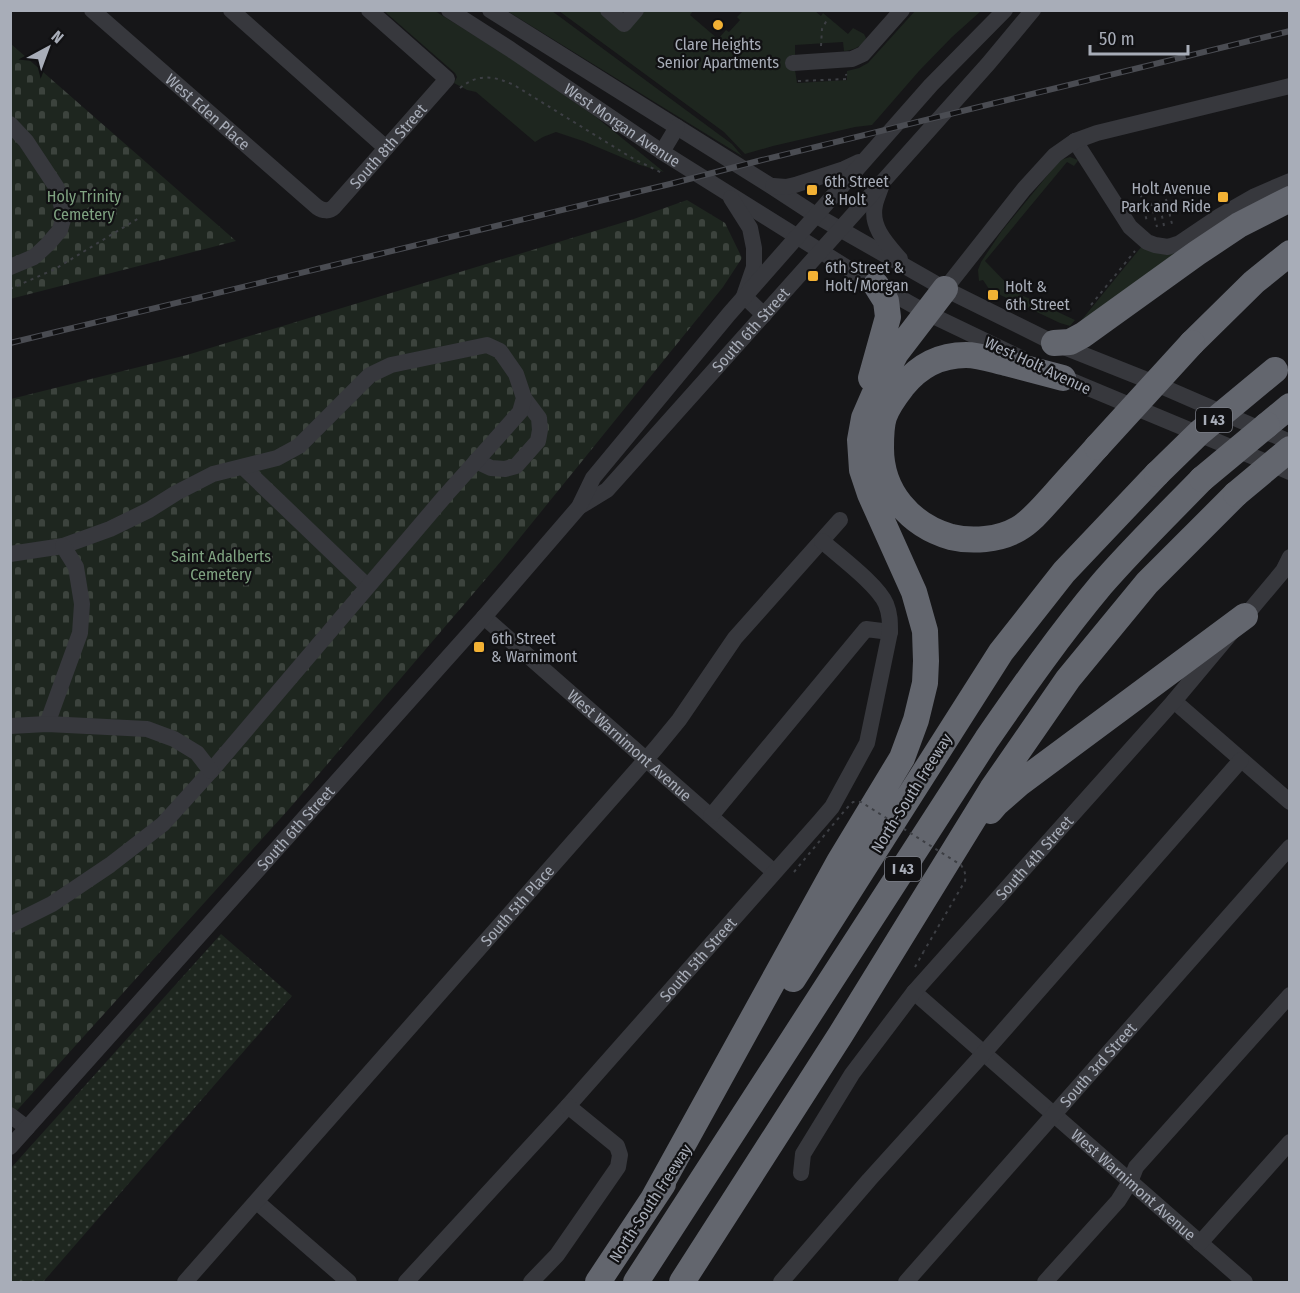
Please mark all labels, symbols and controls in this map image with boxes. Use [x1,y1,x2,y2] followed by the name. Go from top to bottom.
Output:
[18,18,78,78] north arrow
[711,18,725,32] marker: Clare Heights Senior Apartments
[1090,18,1188,56] scale bar
[48,27,67,47] text: N
[1099,28,1135,50] text: 50 m
[657,35,779,72] place label: Clare Heights Senior Apartments
[161,70,254,154] street label: West Eden Place
[560,79,684,171] street label: West Morgan Avenue
[346,99,431,193] street label: South 8th Street
[824,172,889,209] place label: 6th Street & Holt
[1121,179,1211,216] place label: Holt Avenue Park and Ride
[805,183,819,197] marker: 6th Street & Holt
[47,187,122,224] park label: Holy Trinity Cemetery
[1216,190,1230,204] marker: Holt Avenue Park and Ride
[825,258,909,295] place label: 6th Street & Holt/Morgan
[806,269,820,283] marker: 6th Street & Holt/Morgan
[1005,277,1070,314] place label: Holt & 6th Street
[708,283,794,376] street label: South 6th Street
[986,288,1000,302] marker: Holt & 6th Street
[982,333,1094,398] street label: West Holt Avenue
[1196,408,1232,432] road number: I 43
[171,547,271,584] park label: Saint Adalberts Cemetery
[491,629,578,666] place label: 6th Street & Warnimont
[472,640,486,654] marker: 6th Street & Warnimont
[563,686,696,805] street label: West Warnimont Avenue
[867,729,956,856] street label: North-South Freeway
[253,782,339,874] street label: South 6th Street
[992,811,1078,904] street label: South 4th Street
[885,857,921,881] road number: I 43
[477,861,558,950] street label: South 5th Place
[656,913,741,1006] street label: South 5th Street
[1056,1018,1141,1111] street label: South 3rd Street
[1067,1125,1200,1244] street label: West Warnimont Avenue
[605,1140,696,1266] street label: North-South Freeway

